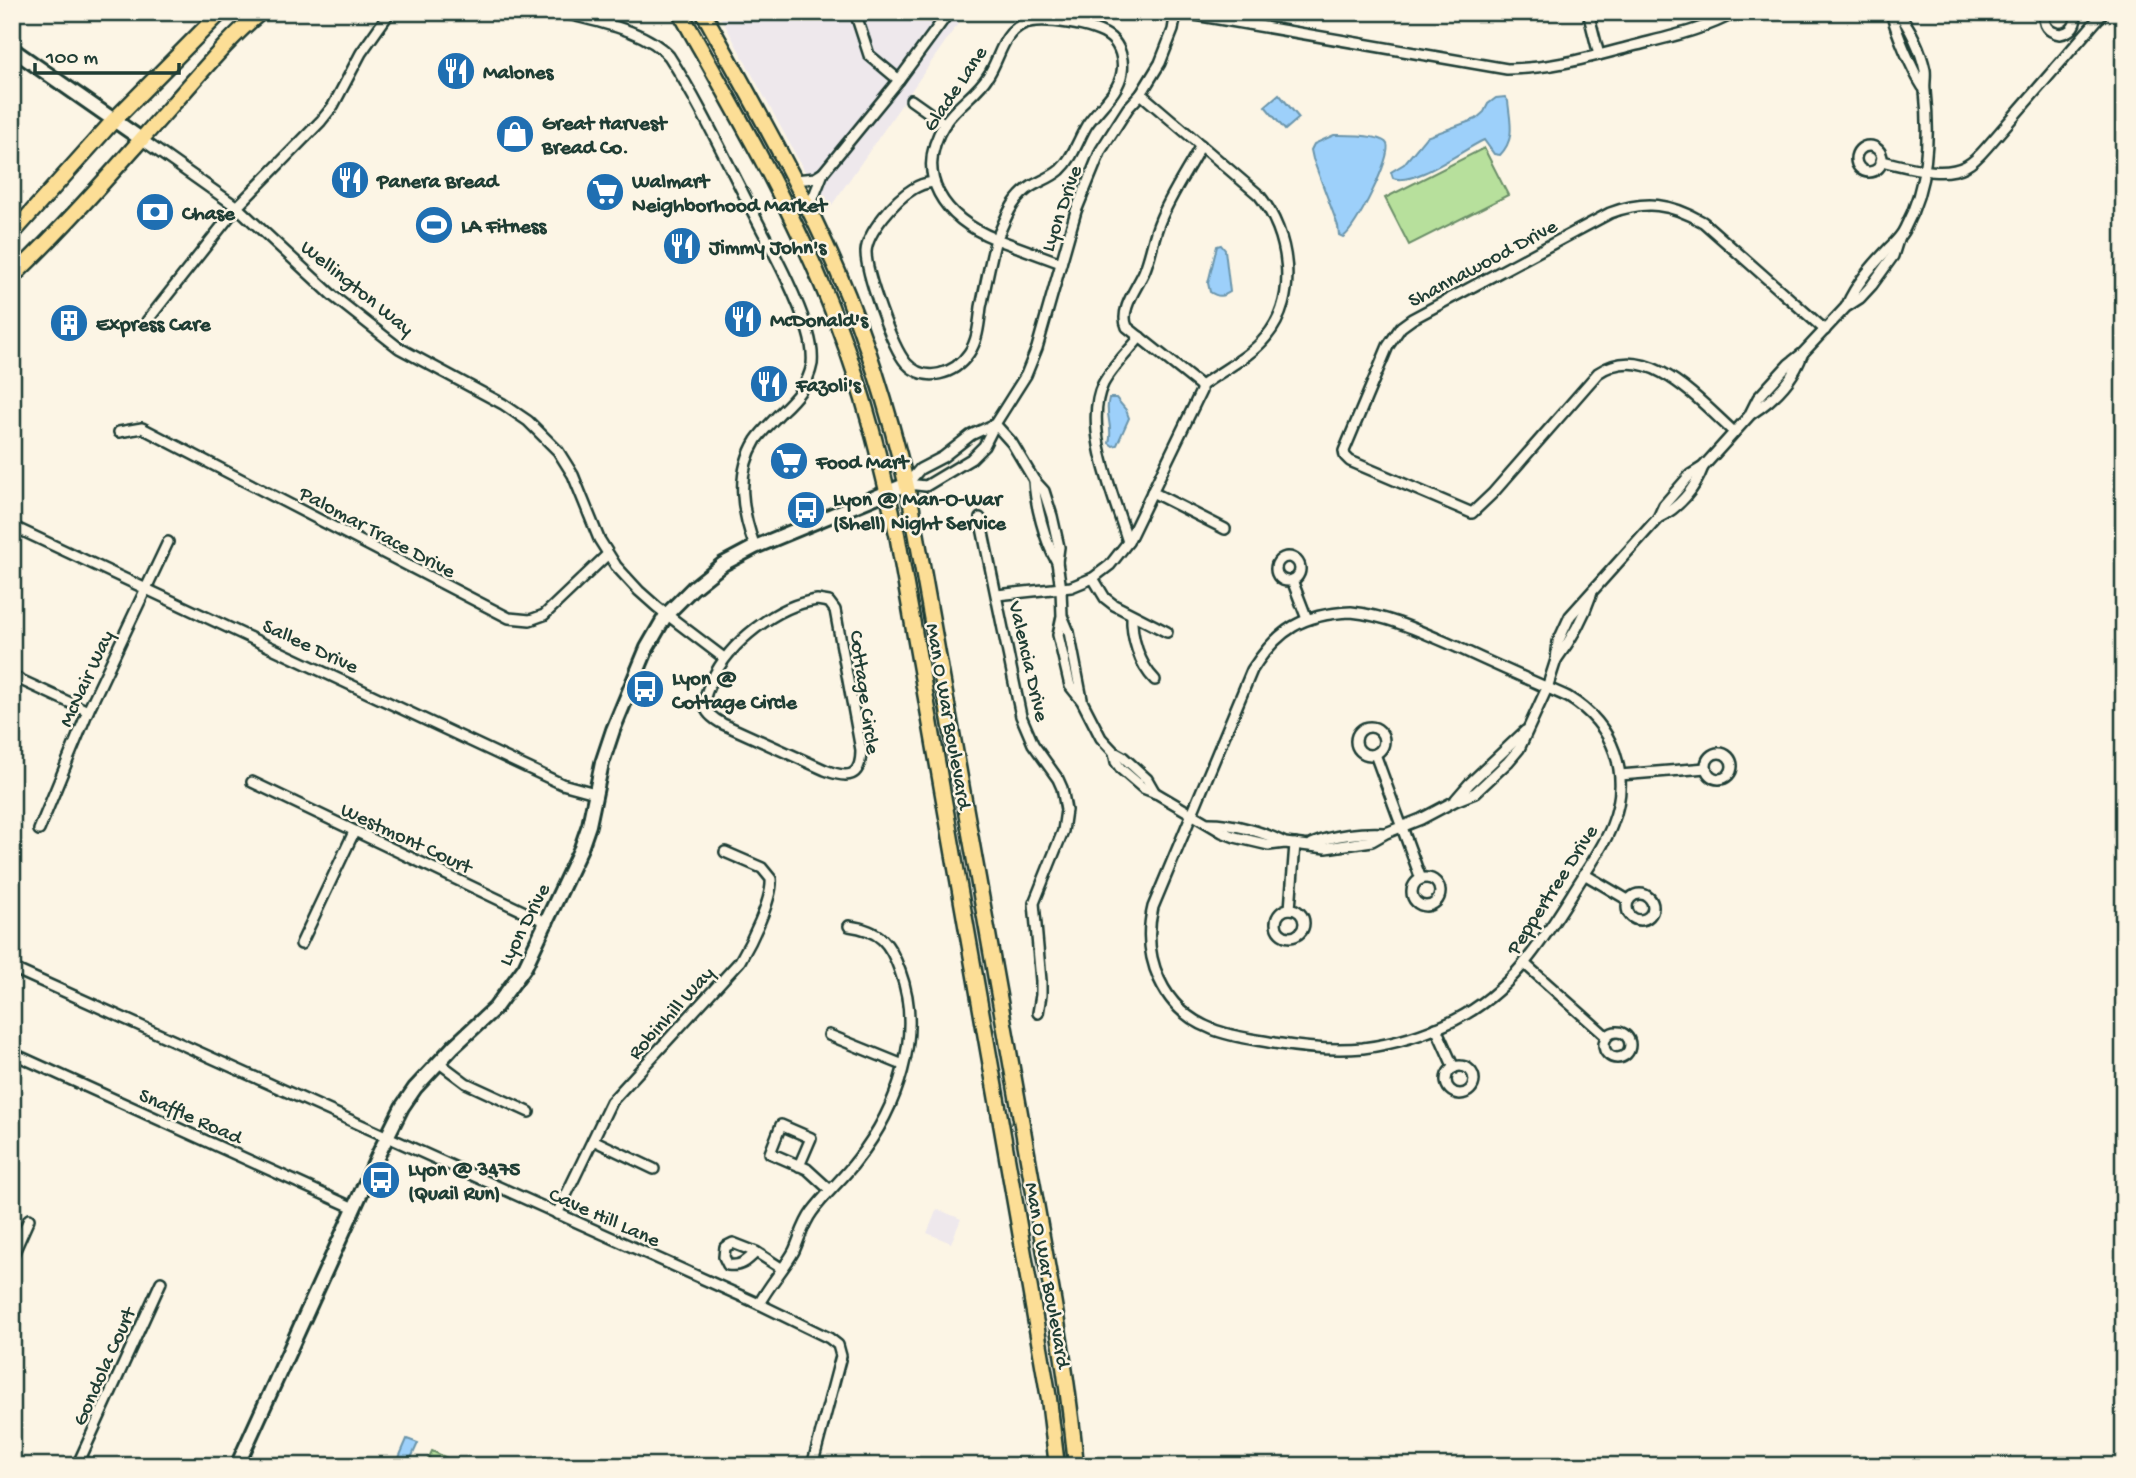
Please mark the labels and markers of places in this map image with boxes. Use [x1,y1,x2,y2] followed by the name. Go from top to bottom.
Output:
[435,50,477,92] restaurant icon: Malones
[483,62,555,87] place label: Malones
[494,113,536,155] shop icon: Great Harvest Bread Co.
[541,113,669,162] place label: Great Harvest Bread Co.
[329,159,371,201] restaurant icon: Panera Bread
[376,171,501,196] place label: Panera Bread
[584,171,626,213] supermarket icon: Walmart Neighborhood Market
[631,171,829,220] place label: Walmart Neighborhood Market
[134,191,176,233] bank icon: Chase
[181,203,236,228] place label: Chase
[413,204,455,246] sports icon: LA Fitness
[461,216,547,241] place label: LA Fitness
[661,225,703,267] restaurant icon: Jimmy John's
[708,237,827,262] place label: Jimmy John's
[722,298,764,340] restaurant icon: McDonald's
[48,302,90,344] building icon: Express Care
[770,310,869,335] place label: McDonald's
[96,314,212,339] place label: Express Care
[748,363,790,405] restaurant icon: Fazoli's
[795,375,862,400] place label: Fazoli's
[768,440,810,482] supermarket icon: Food Mart
[815,452,910,477] place label: Food Mart
[785,489,827,531] bus stop icon: Lyon @ Man-O-War (Shell) Night Service
[833,489,1007,538] place label: Lyon @ Man-O-War (Shell) Night Service
[624,668,666,710] bus stop icon: Lyon @ Cottage Circle
[671,668,798,717] place label: Lyon @ Cottage Circle
[360,1159,402,1201] bus stop icon: Lyon @ 3475 (Quail Run)
[408,1159,520,1208] place label: Lyon @ 3475 (Quail Run)

